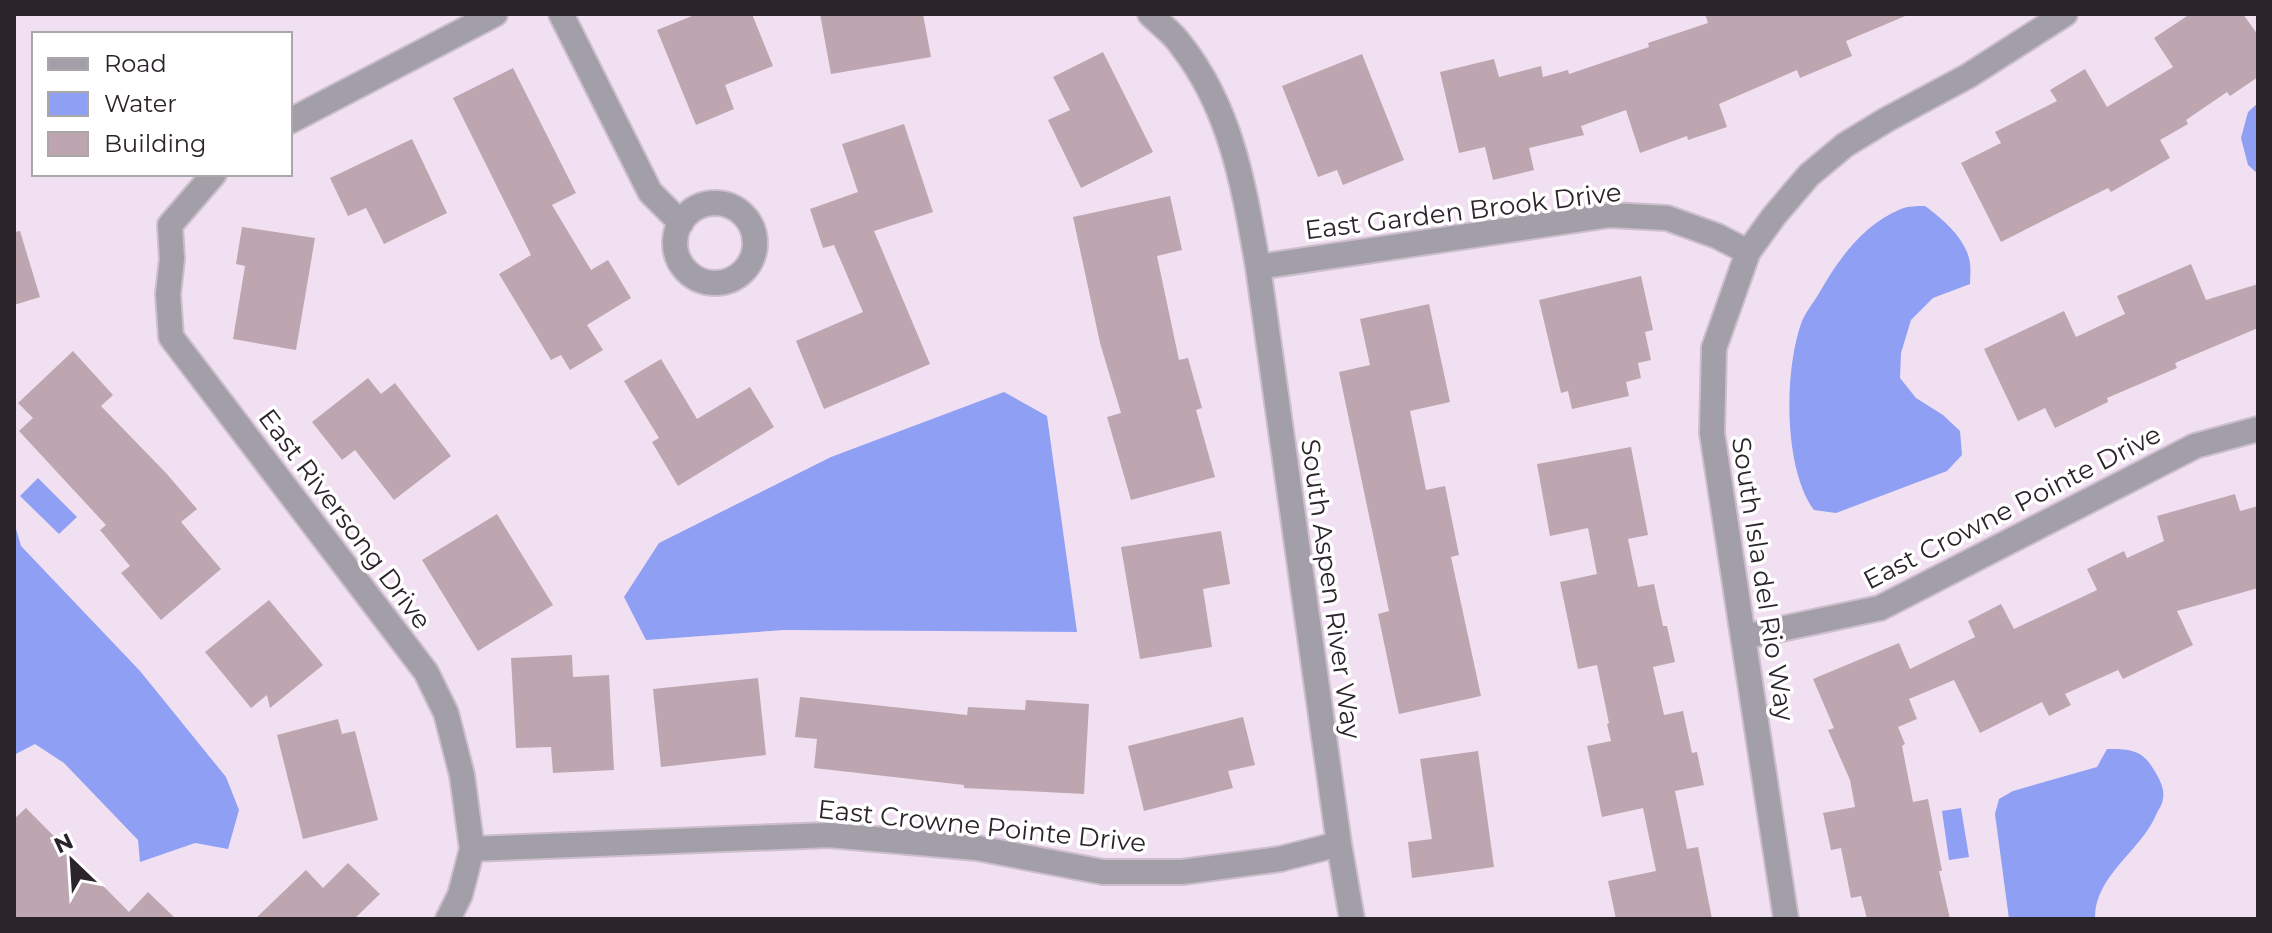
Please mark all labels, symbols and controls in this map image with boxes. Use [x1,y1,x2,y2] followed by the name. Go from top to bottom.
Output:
[32,32,292,176] legend
[104,49,167,78] text: Road
[104,89,177,118] text: Water
[104,129,207,158] text: Building
[1303,176,1623,246] street label: East Garden Brook Drive
[252,403,438,635] street label: East Riversong Drive
[1858,418,2166,596] street label: East Crowne Pointe Drive
[1725,435,1801,724] street label: South Isla del Rio Way
[1294,437,1368,742] street label: South Aspen River Way
[816,793,1148,859] street label: East Crowne Pointe Drive
[32,821,112,901] north arrow
[50,827,78,859] text: N

